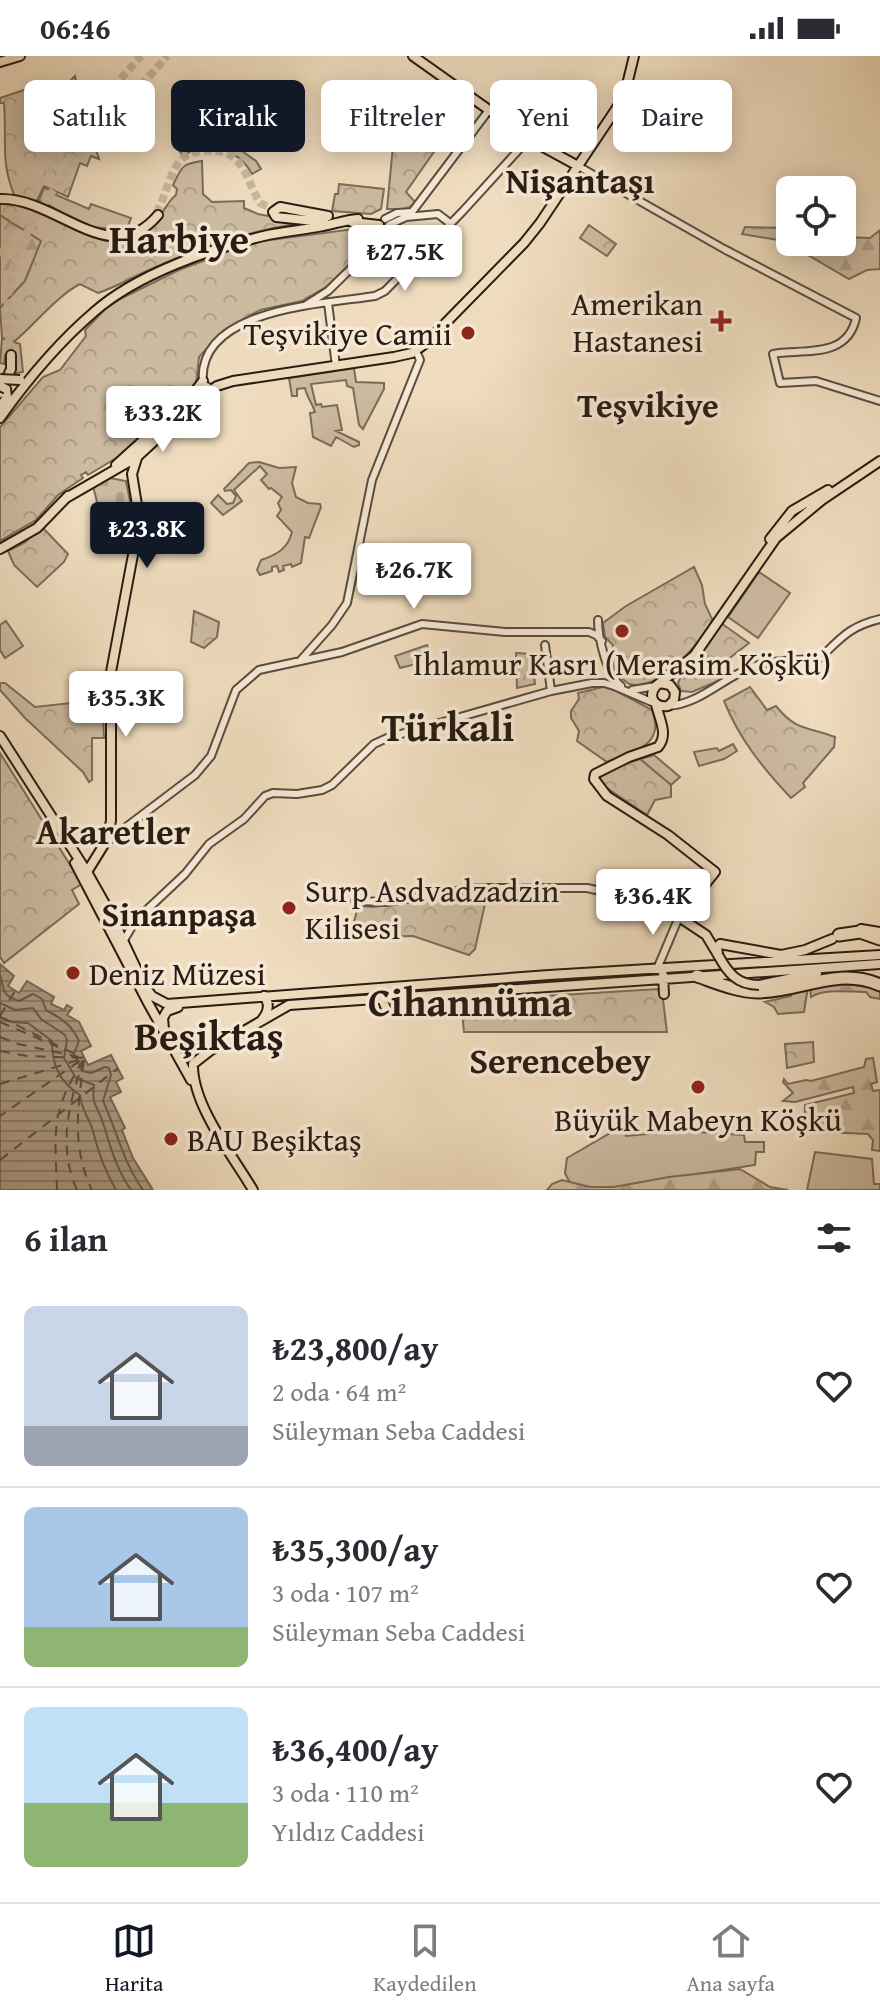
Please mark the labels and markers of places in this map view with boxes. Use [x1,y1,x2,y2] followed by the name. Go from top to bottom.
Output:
[340,225,470,293] pin: ₺27.5K
[571,280,703,364] place label: Amerikan Hastanesi
[243,310,452,357] place label: Teşvikiye Camii
[710,310,732,332] marker: Amerikan Hastanesi
[459,324,477,342] marker: Teşvikiye Camii
[98,386,228,454] pin: ₺33.2K
[82,502,212,570] pin: ₺23.8K
[349,543,479,611] pin: ₺26.7K
[613,622,631,640] marker: Ihlamur Kasrı (Merasim Köşkü)
[413,640,831,687] place label: Ihlamur Kasrı (Merasim Köşkü)
[61,671,191,739] pin: ₺35.3K
[305,867,559,951] place label: Surp Asdvadzadzin Kilisesi
[588,869,718,937] pin: ₺36.4K
[280,899,298,917] marker: Surp Asdvadzadzin Kilisesi
[89,950,266,997] place label: Deniz Müzesi
[64,964,82,982] marker: Deniz Müzesi
[689,1078,707,1096] marker: Büyük Mabeyn Köşkü
[554,1096,842,1143] place label: Büyük Mabeyn Köşkü
[187,1116,362,1163] place label: BAU Beşiktaş
[162,1130,180,1148] marker: BAU Beşiktaş

